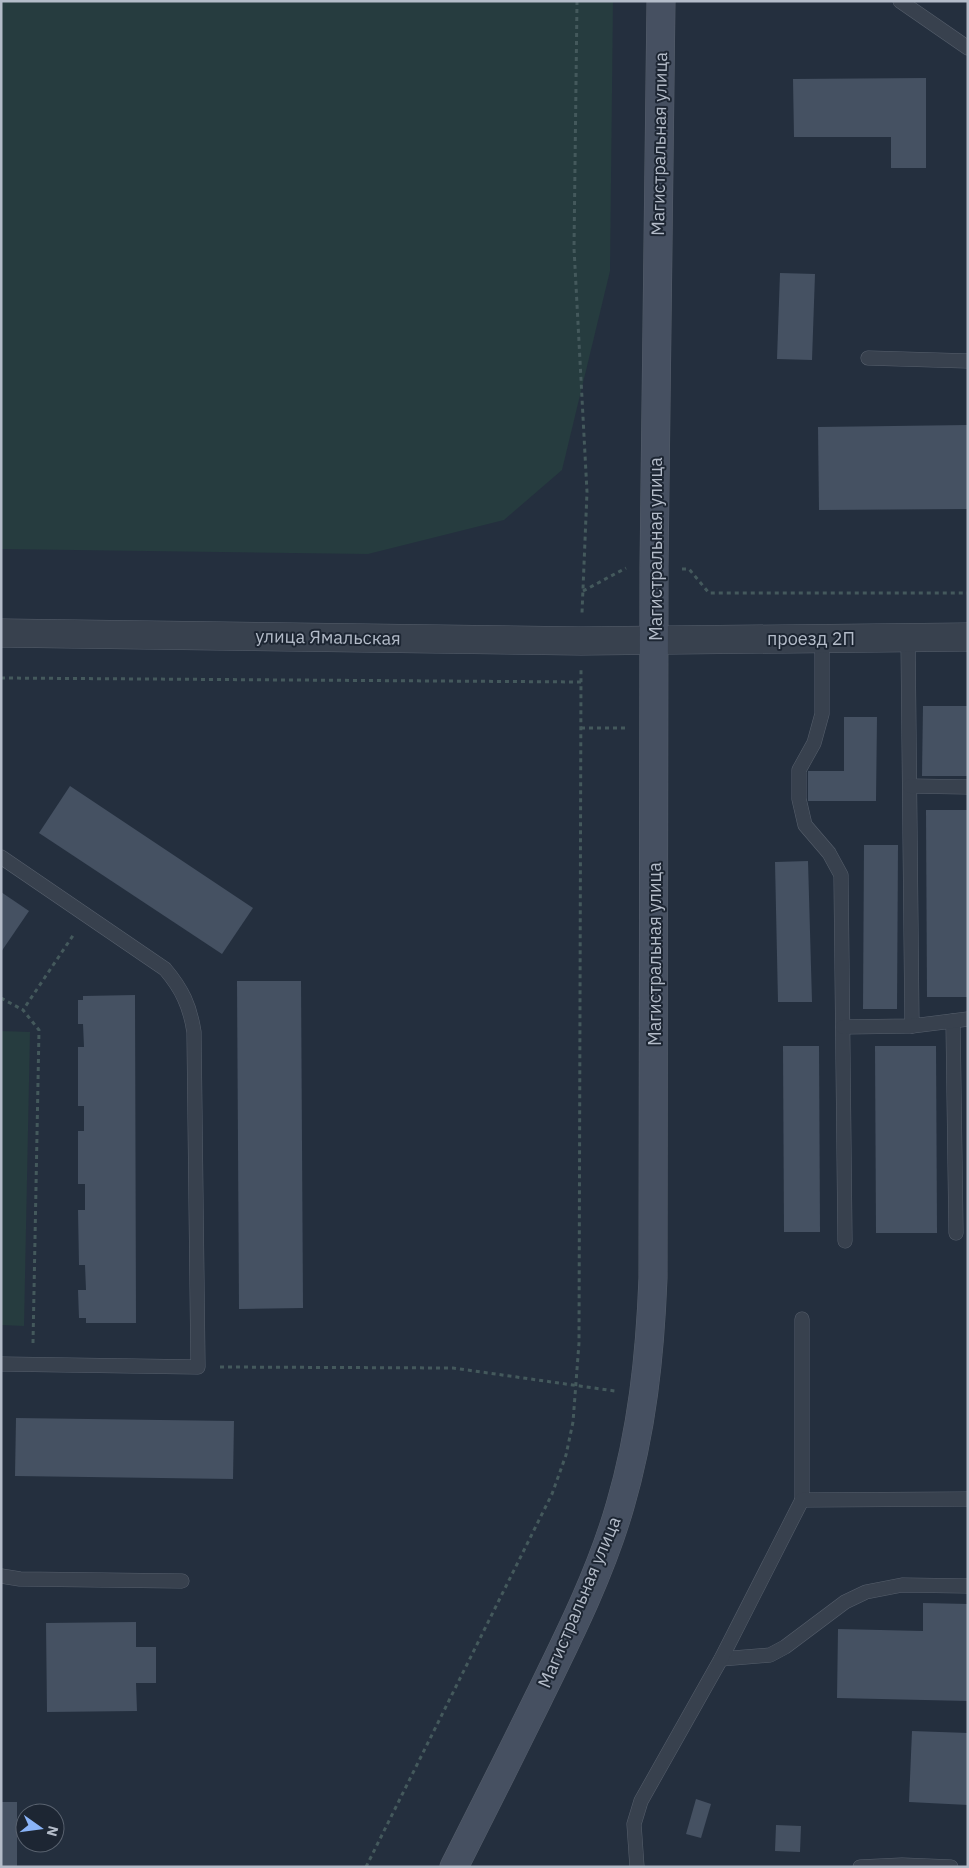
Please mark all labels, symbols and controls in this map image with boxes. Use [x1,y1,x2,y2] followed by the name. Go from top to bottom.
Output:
[646,51,672,236] street label: Магистральная улица
[644,457,667,641] street label: Магистральная улица
[255,624,401,650] street label: улица Ямальская
[767,627,855,650] street label: проезд 2П
[643,862,666,1046] street label: Магистральная улица
[532,1512,626,1691] street label: Магистральная улица
[15,1803,65,1853] north arrow
[43,1824,63,1838] text: N

